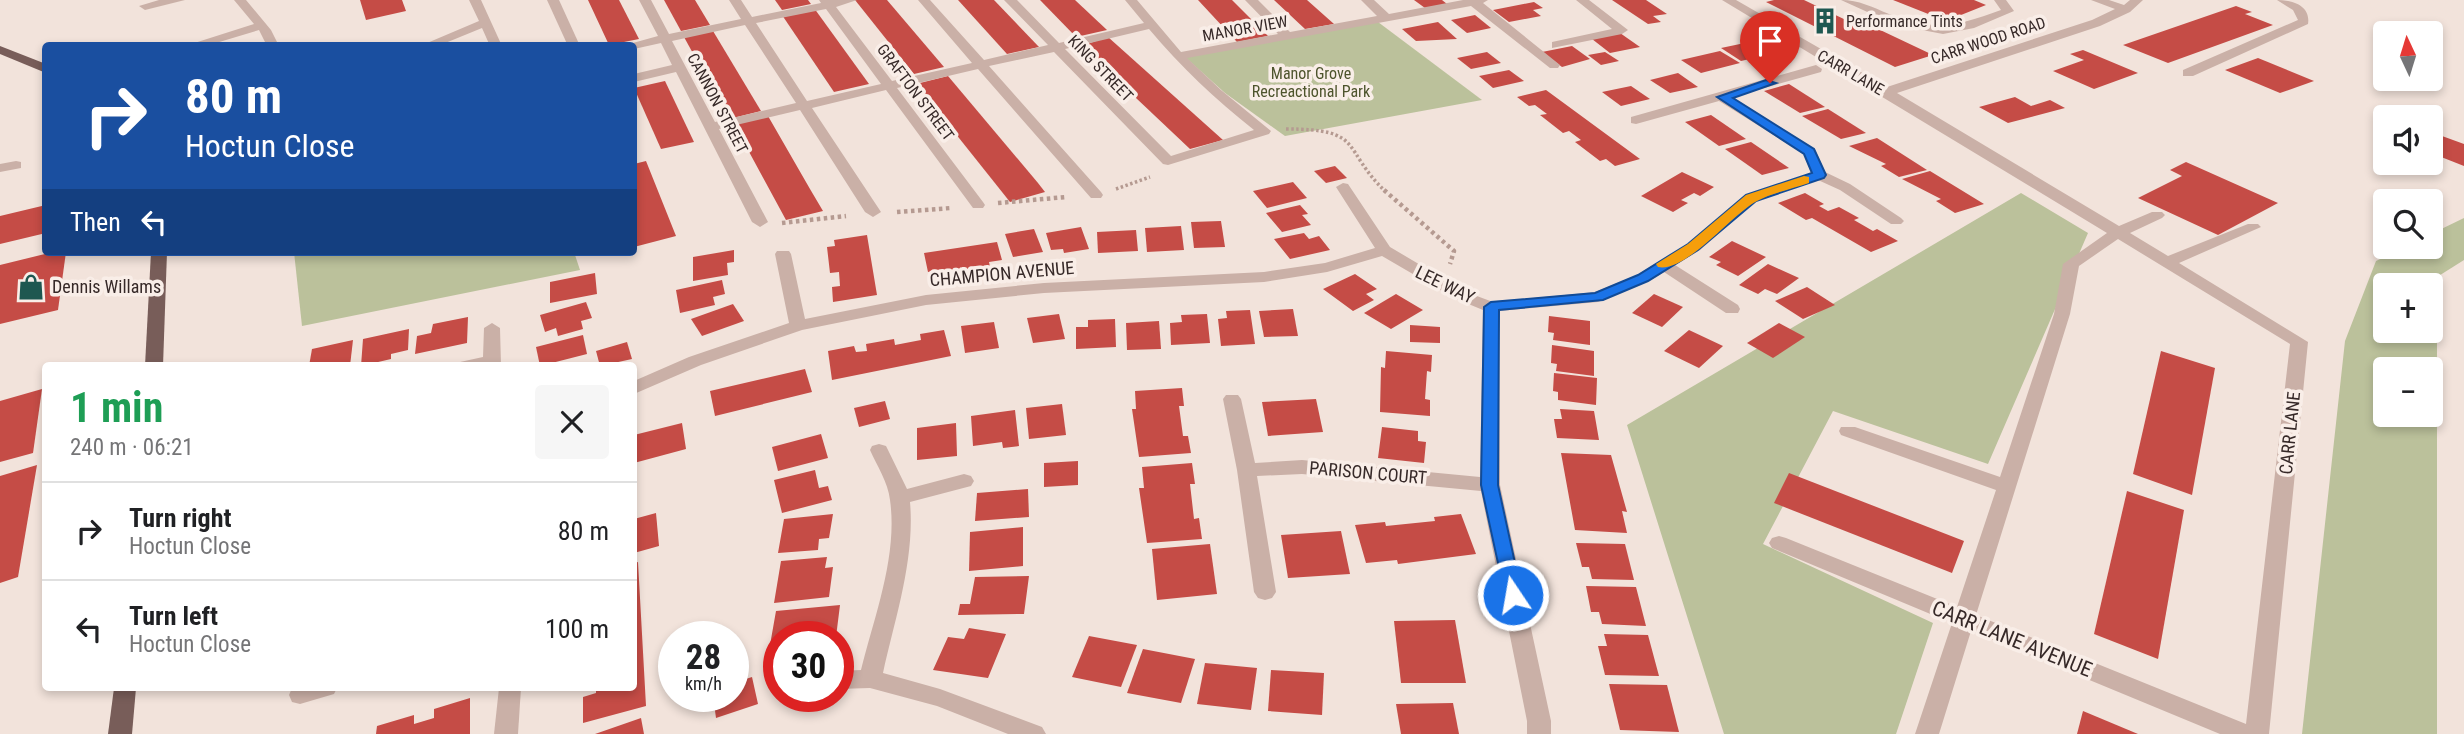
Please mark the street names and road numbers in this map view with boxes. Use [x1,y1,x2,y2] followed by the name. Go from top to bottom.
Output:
[1201,12,1289,45] street label: MANOR VIEW
[1928,13,2048,68] street label: CARR WOOD ROAD
[1064,31,1137,106] street label: KING STREET
[873,40,958,144] street label: GRAFTON STREET
[1814,46,1887,99] street label: CARR LANE
[683,50,752,157] street label: CANNON STREET
[929,257,1075,290] street label: CHAMPION AVENUE
[1412,261,1479,308] street label: LEE WAY
[2275,391,2304,475] street label: CARR LANE
[1308,457,1428,488] street label: PARISON COURT
[1929,596,2095,682] street label: CARR LANE AVENUE

